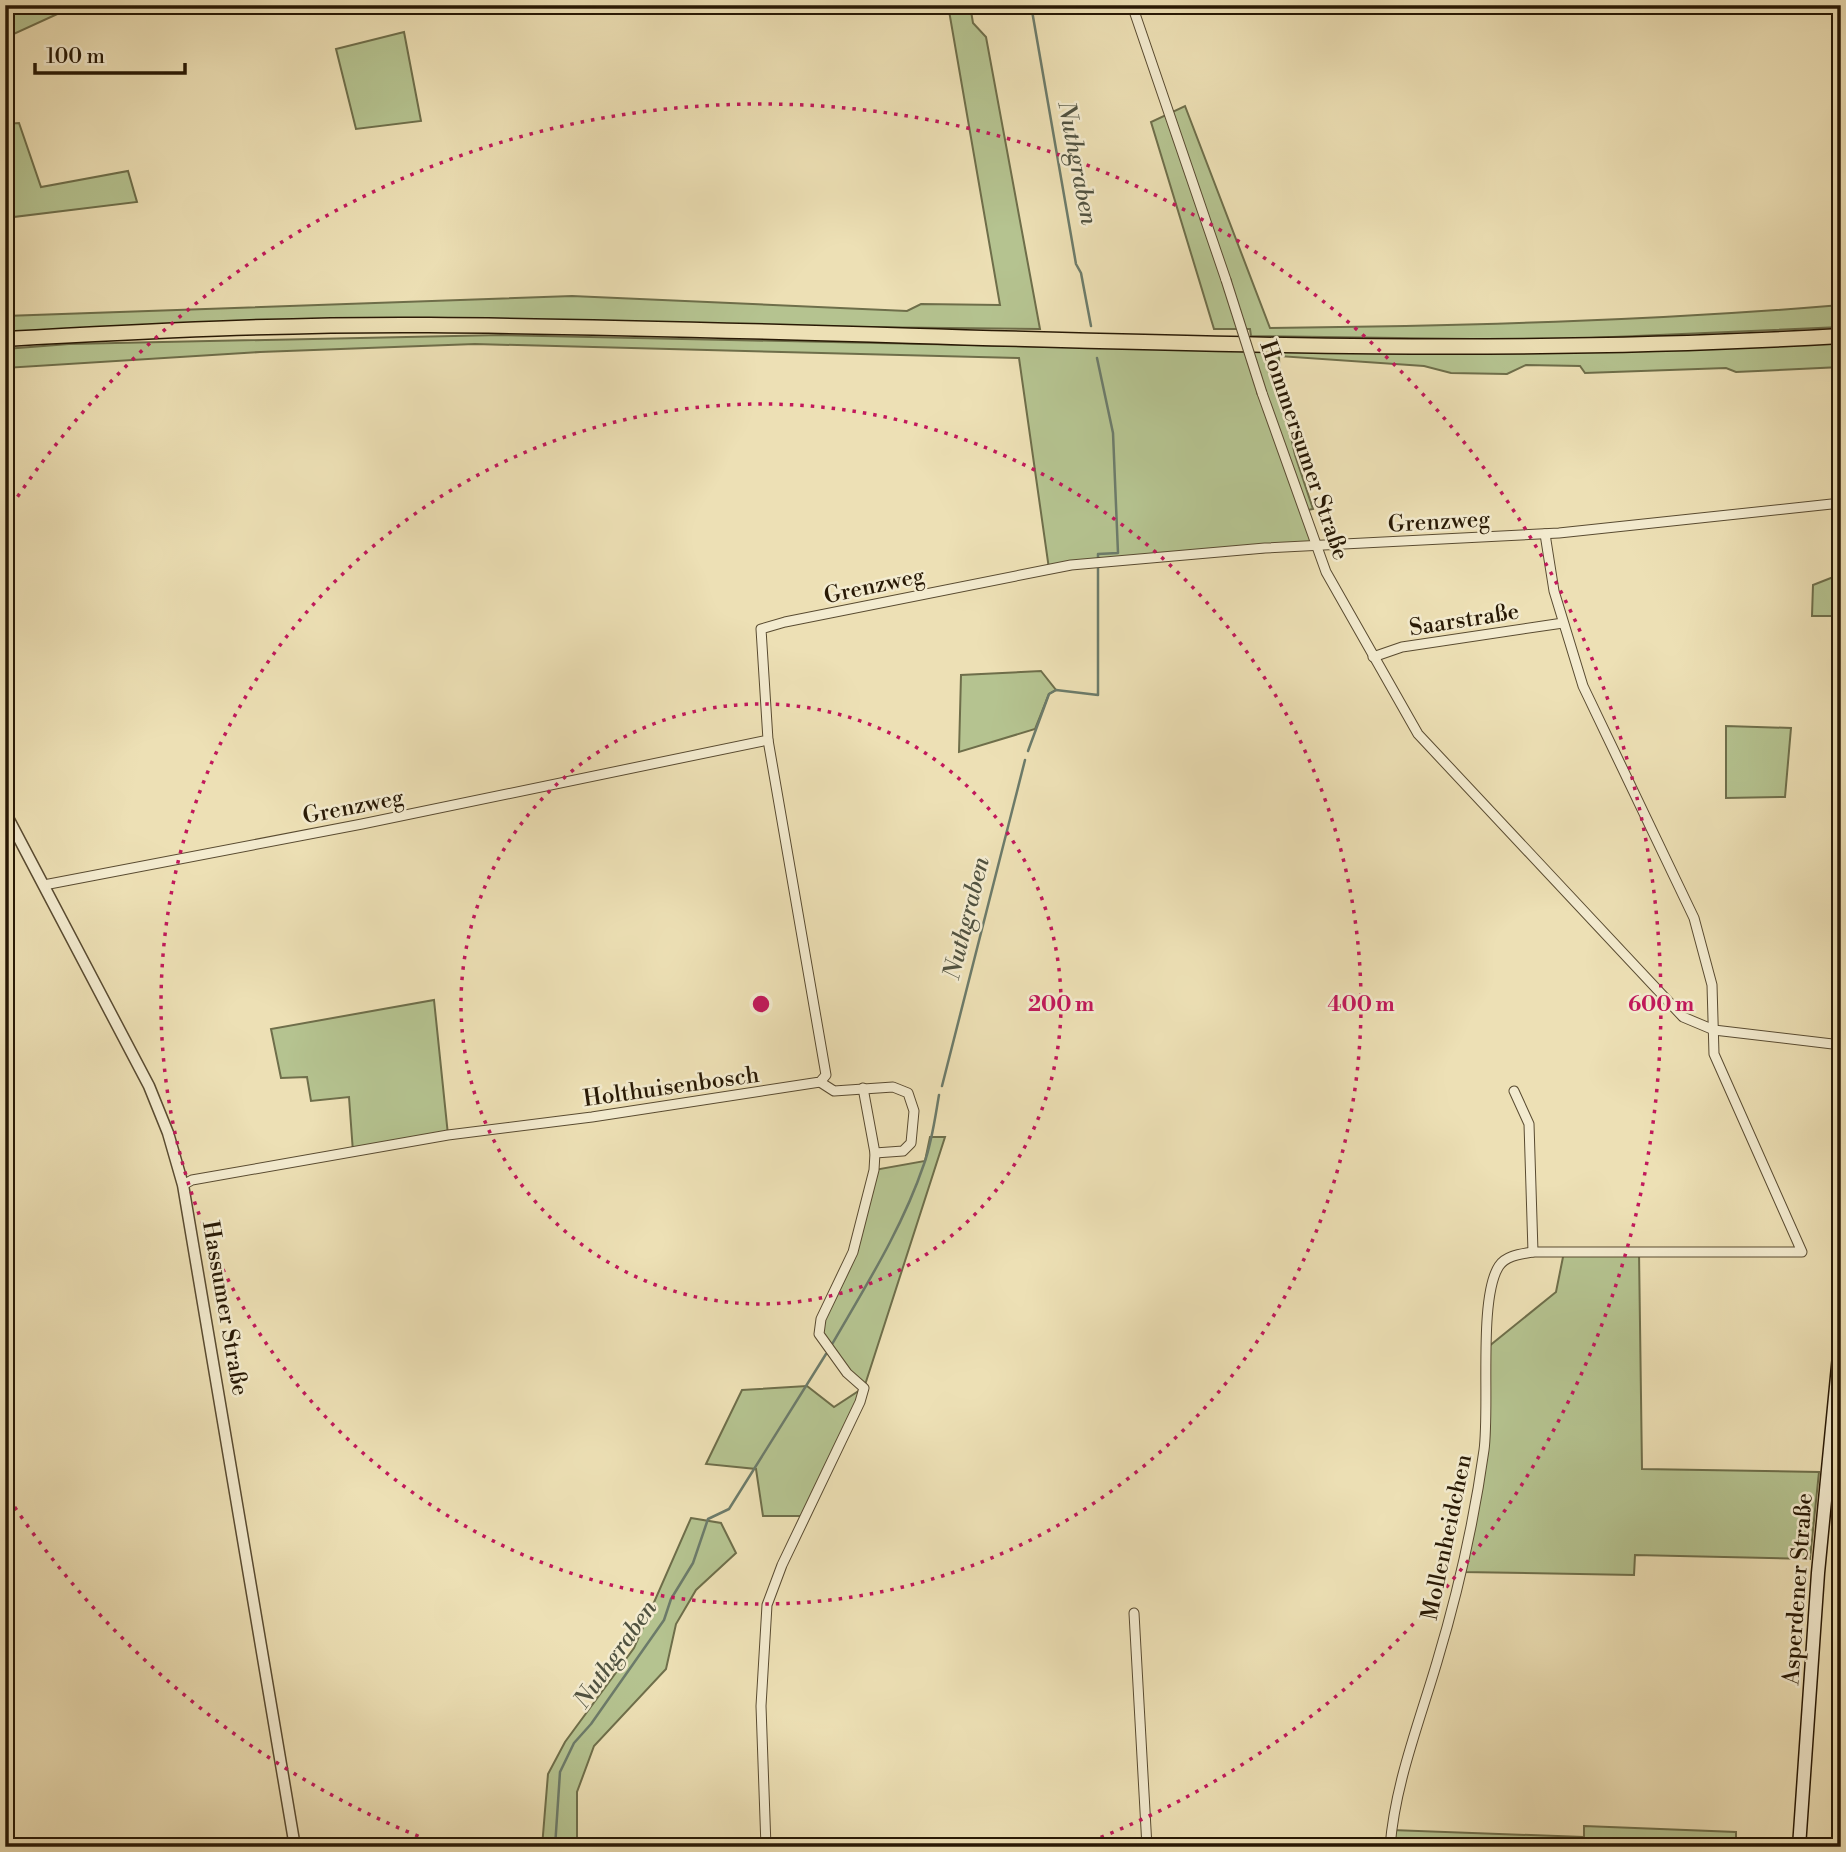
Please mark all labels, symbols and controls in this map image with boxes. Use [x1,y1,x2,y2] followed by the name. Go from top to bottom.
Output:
[35,32,186,76] scale bar
[46,44,105,70] text: 100 m
[1050,98,1104,228] water label: Nuthgraben
[1253,337,1355,564] street label: Hommersumer Straße
[1387,505,1491,539] street label: Grenzweg
[821,562,927,610] street label: Grenzweg
[1407,597,1521,642] street label: Saarstraße
[300,783,406,830] street label: Grenzweg
[937,853,997,984] water label: Nuthgraben
[749,992,773,1016] centre of rings
[1028,992,1094,1018] text: 200 m
[1327,992,1395,1018] text: 400 m
[1628,992,1694,1018] text: 600 m
[581,1061,761,1113] street label: Holthuisenbosch
[196,1219,254,1398] street label: Hassumer Straße
[1416,1452,1478,1623] street label: Mollenheidchen
[1777,1492,1819,1687] street label: Asperdener Straße
[567,1594,664,1715] water label: Nuthgraben

